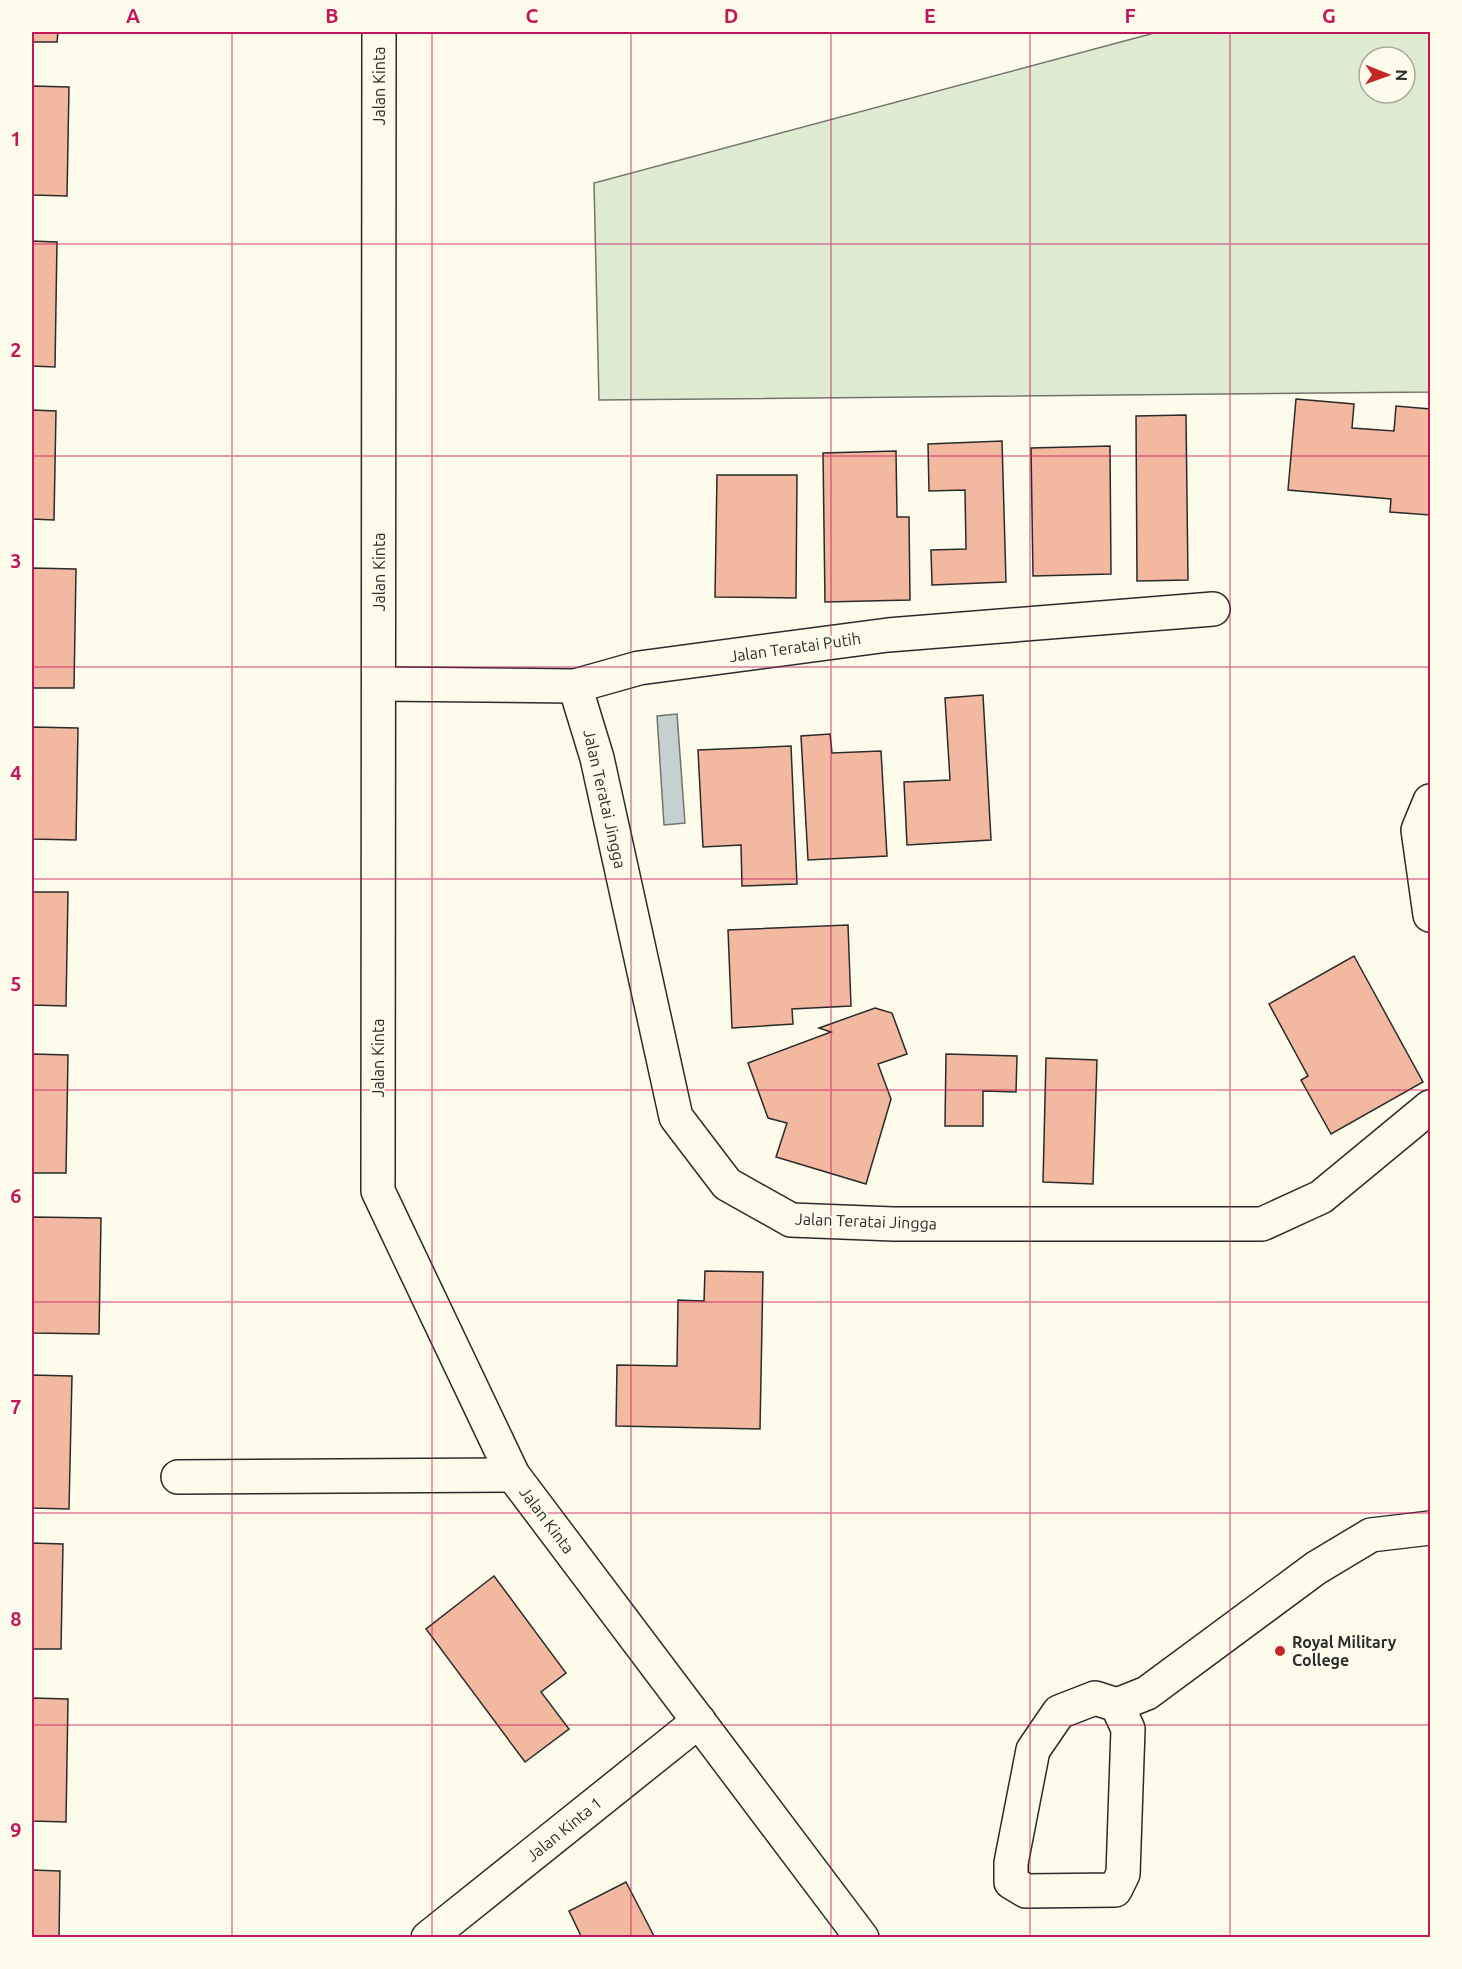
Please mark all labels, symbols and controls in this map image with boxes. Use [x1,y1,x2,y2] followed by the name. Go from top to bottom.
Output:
[126,4,140,27] text: A
[325,4,339,27] text: B
[526,4,539,27] text: C
[724,4,738,27] text: D
[924,4,936,27] text: E
[1124,4,1136,27] text: F
[1322,4,1336,27] text: G
[1357,45,1417,105] north arrow
[370,47,388,125] street label: Jalan Kinta
[1393,69,1411,81] text: N
[10,127,22,150] text: 1
[10,338,22,361] text: 2
[370,533,388,611] street label: Jalan Kinta
[10,549,22,572] text: 3
[728,629,862,665] street label: Jalan Teratai Putih
[580,728,630,870] street label: Jalan Teratai Jingga
[10,761,22,784] text: 4
[10,972,22,995] text: 5
[369,1019,387,1097] street label: Jalan Kinta
[10,1184,22,1207] text: 6
[795,1210,937,1232] street label: Jalan Teratai Jingga
[10,1395,22,1418] text: 7
[516,1483,578,1557] street label: Jalan Kinta
[10,1607,22,1630] text: 8
[1292,1633,1397,1669] place label: Royal Military College
[1273,1644,1287,1658] marker: Royal Military College
[523,1793,605,1865] street label: Jalan Kinta 1
[10,1818,22,1841] text: 9

